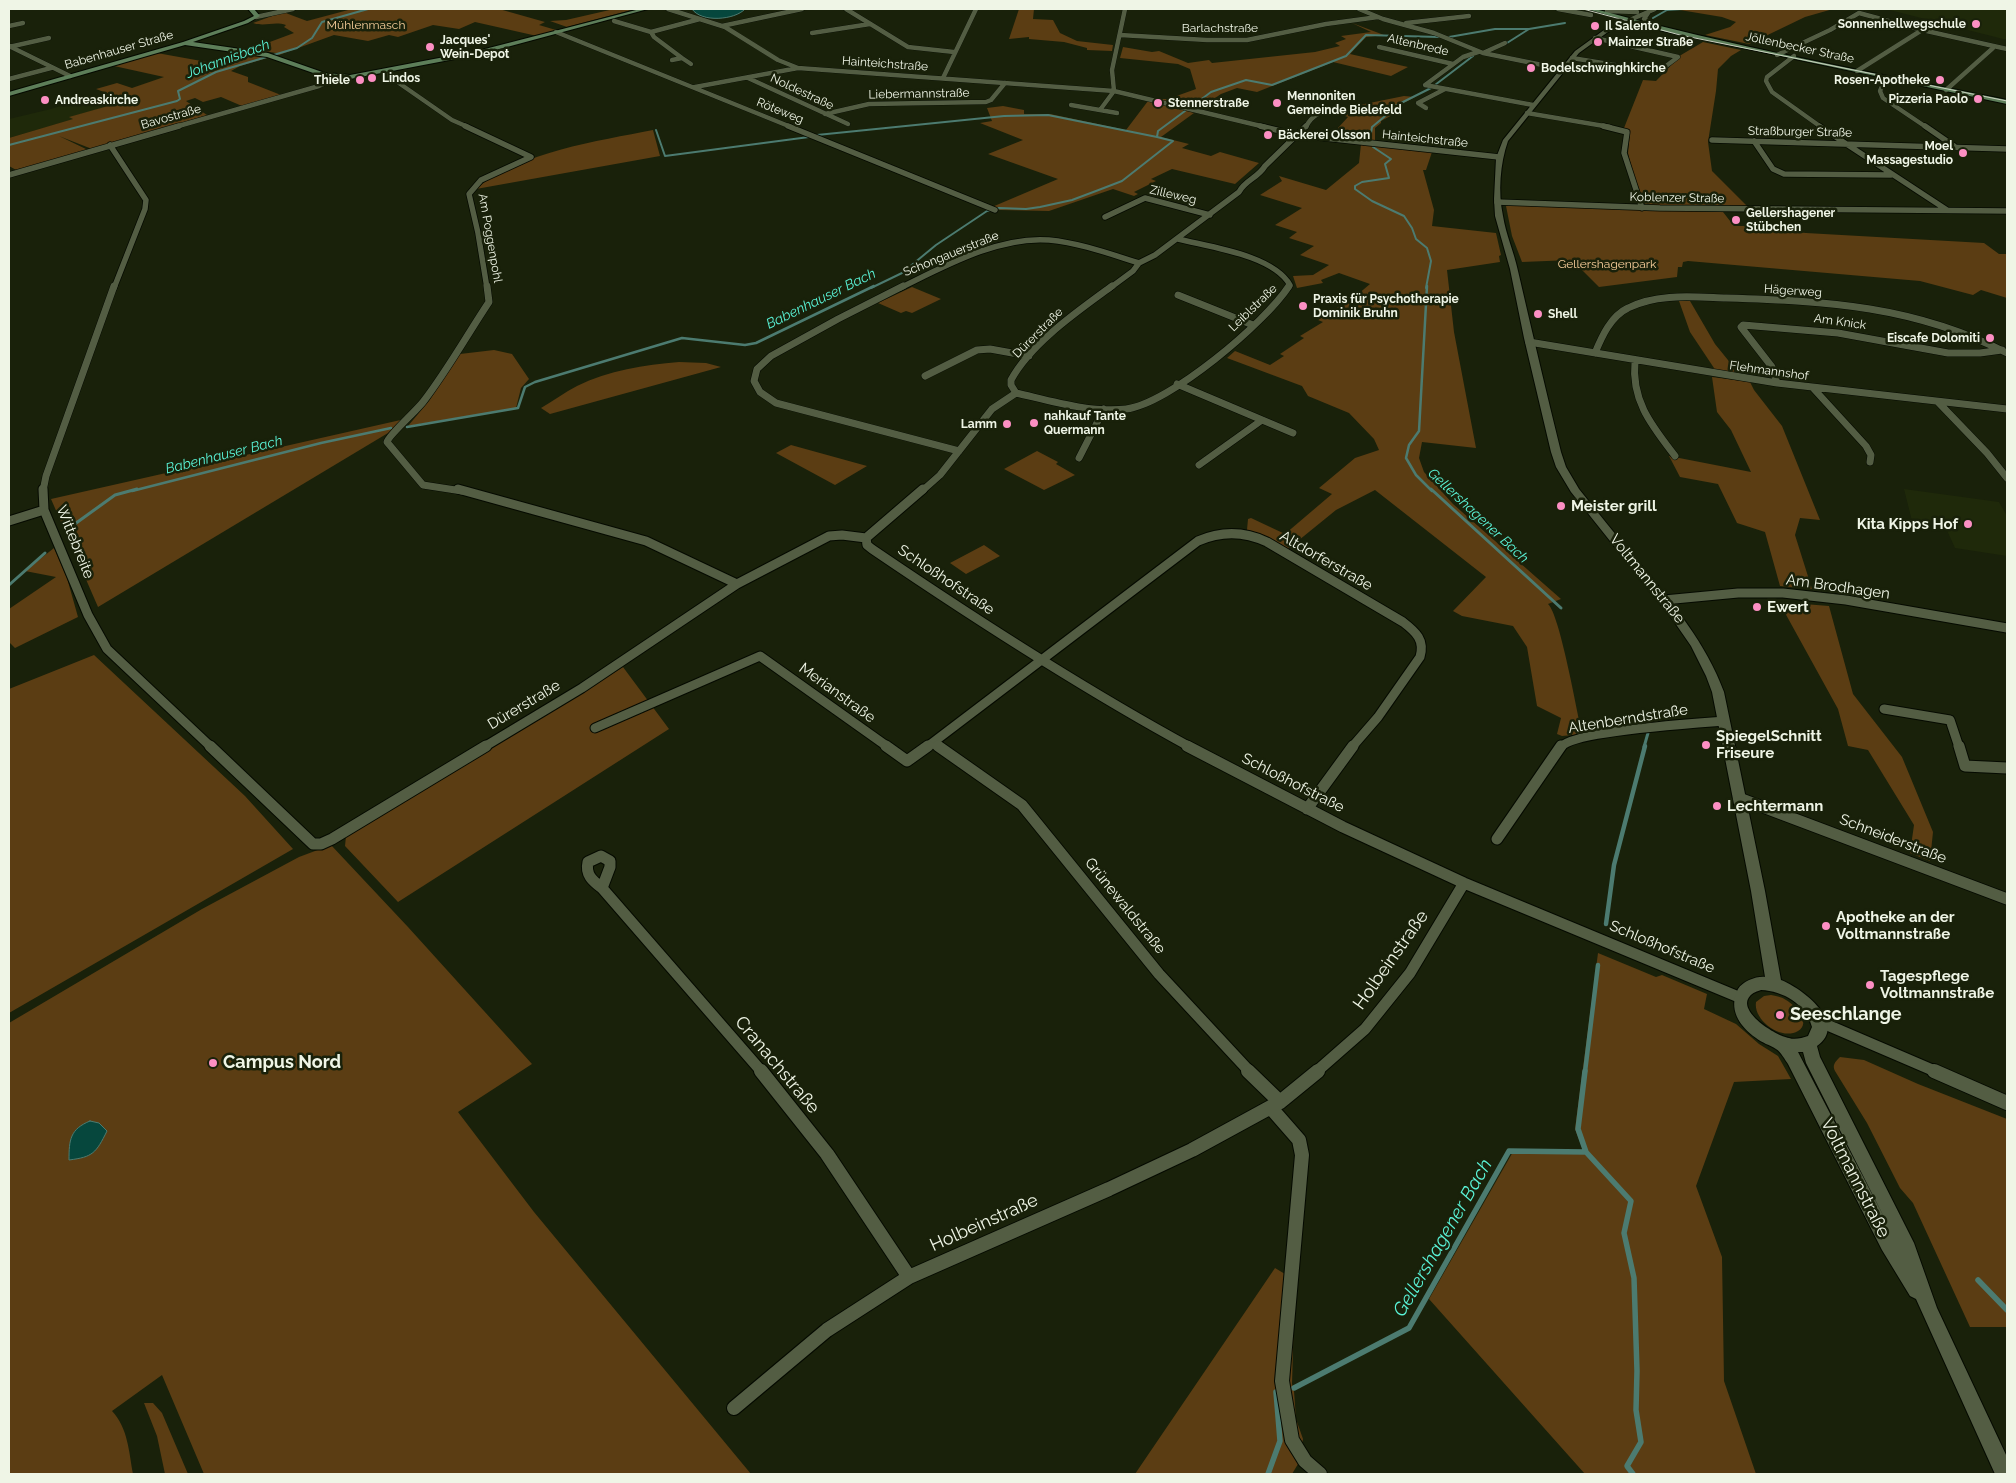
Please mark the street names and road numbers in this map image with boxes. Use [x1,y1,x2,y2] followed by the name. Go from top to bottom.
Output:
[1182,21,1258,35] street label: Barlachstraße
[63,28,175,72] street label: Babenhauser Straße
[1745,29,1855,67] street label: Jöllenbecker Straße
[1386,31,1450,59] street label: Altenbrede
[841,54,929,74] street label: Hainteichstraße
[768,71,836,113] street label: Noldestraße
[868,86,970,102] street label: Liebermannstraße
[754,95,806,127] street label: Röteweg
[139,102,203,132] street label: Bavostraße
[1748,124,1852,140] street label: Straßburger Straße
[1381,127,1469,151] street label: Hainteichstraße
[1148,183,1198,207] street label: Zilleweg
[1629,190,1725,206] street label: Koblenzer Straße
[475,192,505,284] street label: Am Poggenpohl
[901,228,1001,280] street label: Schongauerstraße
[1226,281,1280,335] street label: Leiblstraße
[1764,282,1822,300] street label: Hägerweg
[1010,305,1066,361] street label: Dürerstraße
[1813,311,1867,333] street label: Am Knick
[1729,358,1809,384] street label: Flehmannshof
[52,503,98,581] street label: Wittebreite
[1276,527,1376,595] street label: Altdorferstraße
[1606,531,1688,627] street label: Voltmannstraße
[894,541,998,619] street label: Schloßhofstraße
[1785,571,1891,603] street label: Am Brodhagen
[795,659,879,727] street label: Merianstraße
[484,676,564,734] street label: Dürerstraße
[1567,701,1689,737] street label: Altenberndstraße
[1239,749,1347,817] street label: Schloßhofstraße
[1837,810,1949,868] street label: Schneiderstraße
[1081,854,1169,958] street label: Grünewaldstraße
[1349,906,1433,1014] street label: Holbeinstraße
[1607,917,1717,977] street label: Schloßhofstraße
[730,1012,824,1118] street label: Cranachstraße
[1816,1115,1894,1241] street label: Voltmannstraße
[927,1190,1041,1256] street label: Holbeinstraße

